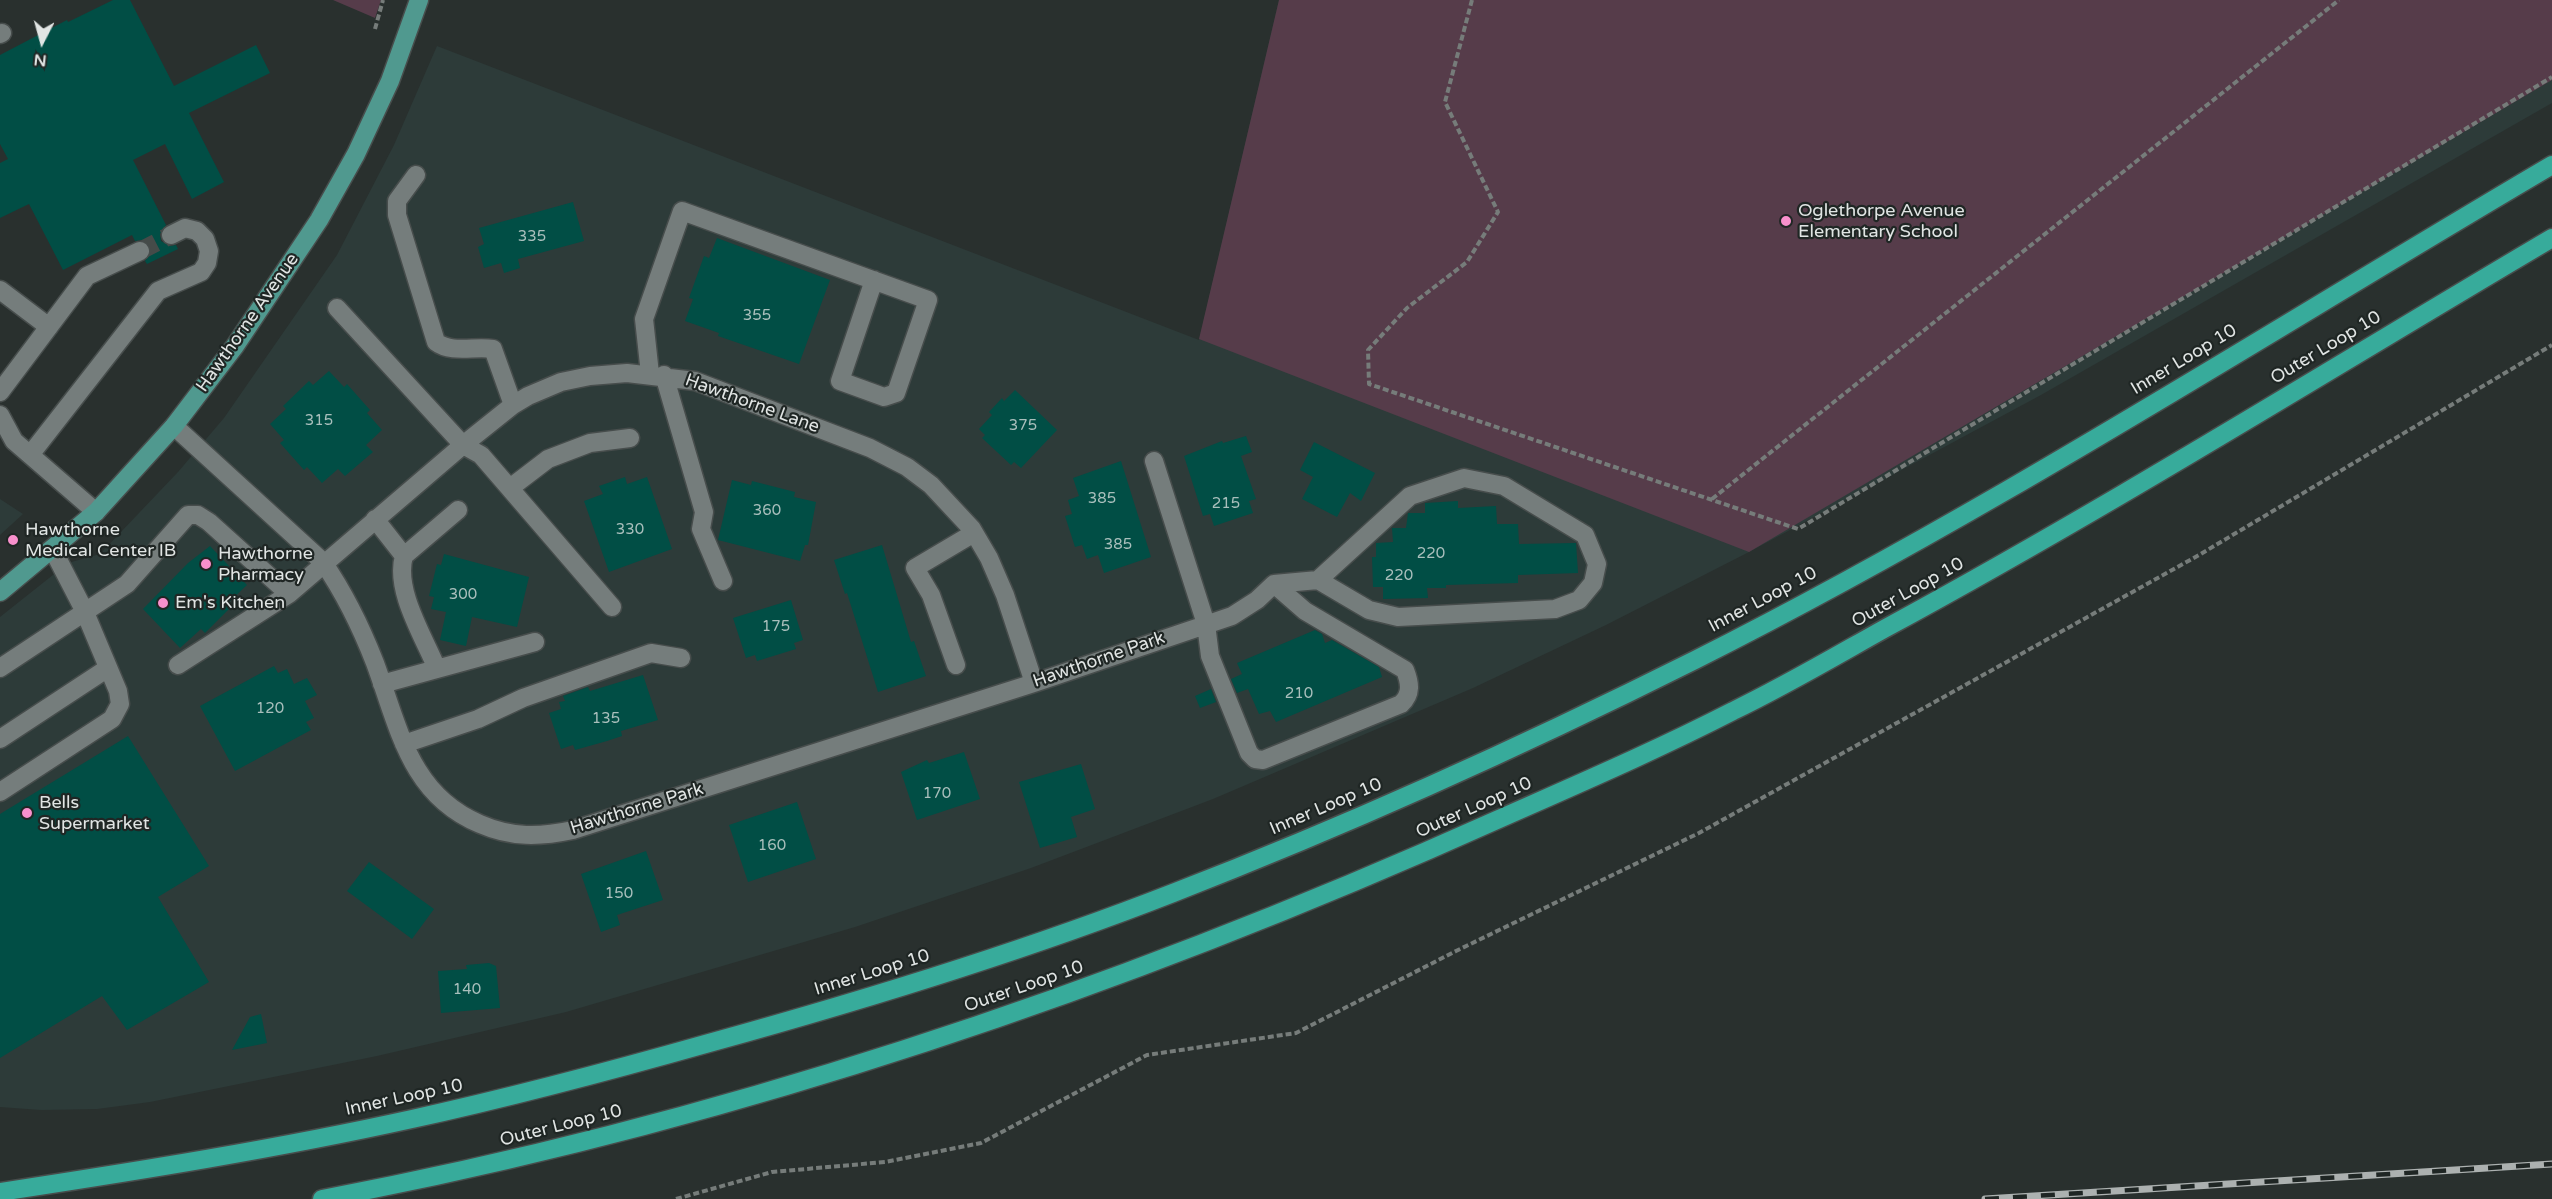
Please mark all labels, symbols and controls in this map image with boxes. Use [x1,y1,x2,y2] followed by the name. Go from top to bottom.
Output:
[12,12,72,72] north arrow
[33,49,48,71] text: N
[1798,200,1965,242] place label: Oglethorpe Avenue Elementary School
[1779,214,1793,228] marker: Oglethorpe Avenue Elementary School
[518,228,546,246] house number: 335
[192,250,304,396] street label: Hawthorne Avenue
[743,307,771,325] house number: 355
[2267,307,2385,389] street label: Outer Loop 10
[2127,320,2241,400] street label: Inner Loop 10
[682,370,822,438] street label: Hawthorne Lane
[305,412,333,430] house number: 315
[1009,417,1037,435] house number: 375
[1088,490,1116,508] house number: 385
[1212,495,1240,513] house number: 215
[753,502,781,520] house number: 360
[25,519,176,562] place label: Hawthorne Medical Center IB
[616,521,644,539] house number: 330
[6,533,20,547] marker: Hawthorne Medical Center IB
[1104,536,1132,554] house number: 385
[218,543,313,586] place label: Hawthorne Pharmacy
[1417,545,1445,563] house number: 220
[1848,553,1968,633] street label: Outer Loop 10
[199,557,213,571] marker: Hawthorne Pharmacy
[1705,562,1821,638] street label: Inner Loop 10
[1385,567,1413,585] house number: 220
[449,586,477,604] house number: 300
[175,592,285,614] place label: Em's Kitchen
[156,596,170,610] marker: Em's Kitchen
[762,618,790,636] house number: 175
[1030,627,1168,693] street label: Hawthorne Park
[1285,685,1313,703] house number: 210
[256,700,284,718] house number: 120
[592,710,620,728] house number: 135
[1413,773,1535,843] street label: Outer Loop 10
[1267,774,1385,840] street label: Inner Loop 10
[568,778,706,840] street label: Hawthorne Park
[923,785,951,803] house number: 170
[39,792,150,834] place label: Bells Supermarket
[20,806,34,820] marker: Bells Supermarket
[758,837,786,855] house number: 160
[605,885,633,903] house number: 150
[812,945,932,1001] street label: Inner Loop 10
[961,956,1087,1018] street label: Outer Loop 10
[453,981,481,999] house number: 140
[343,1075,465,1121] street label: Inner Loop 10
[498,1100,624,1152] street label: Outer Loop 10

